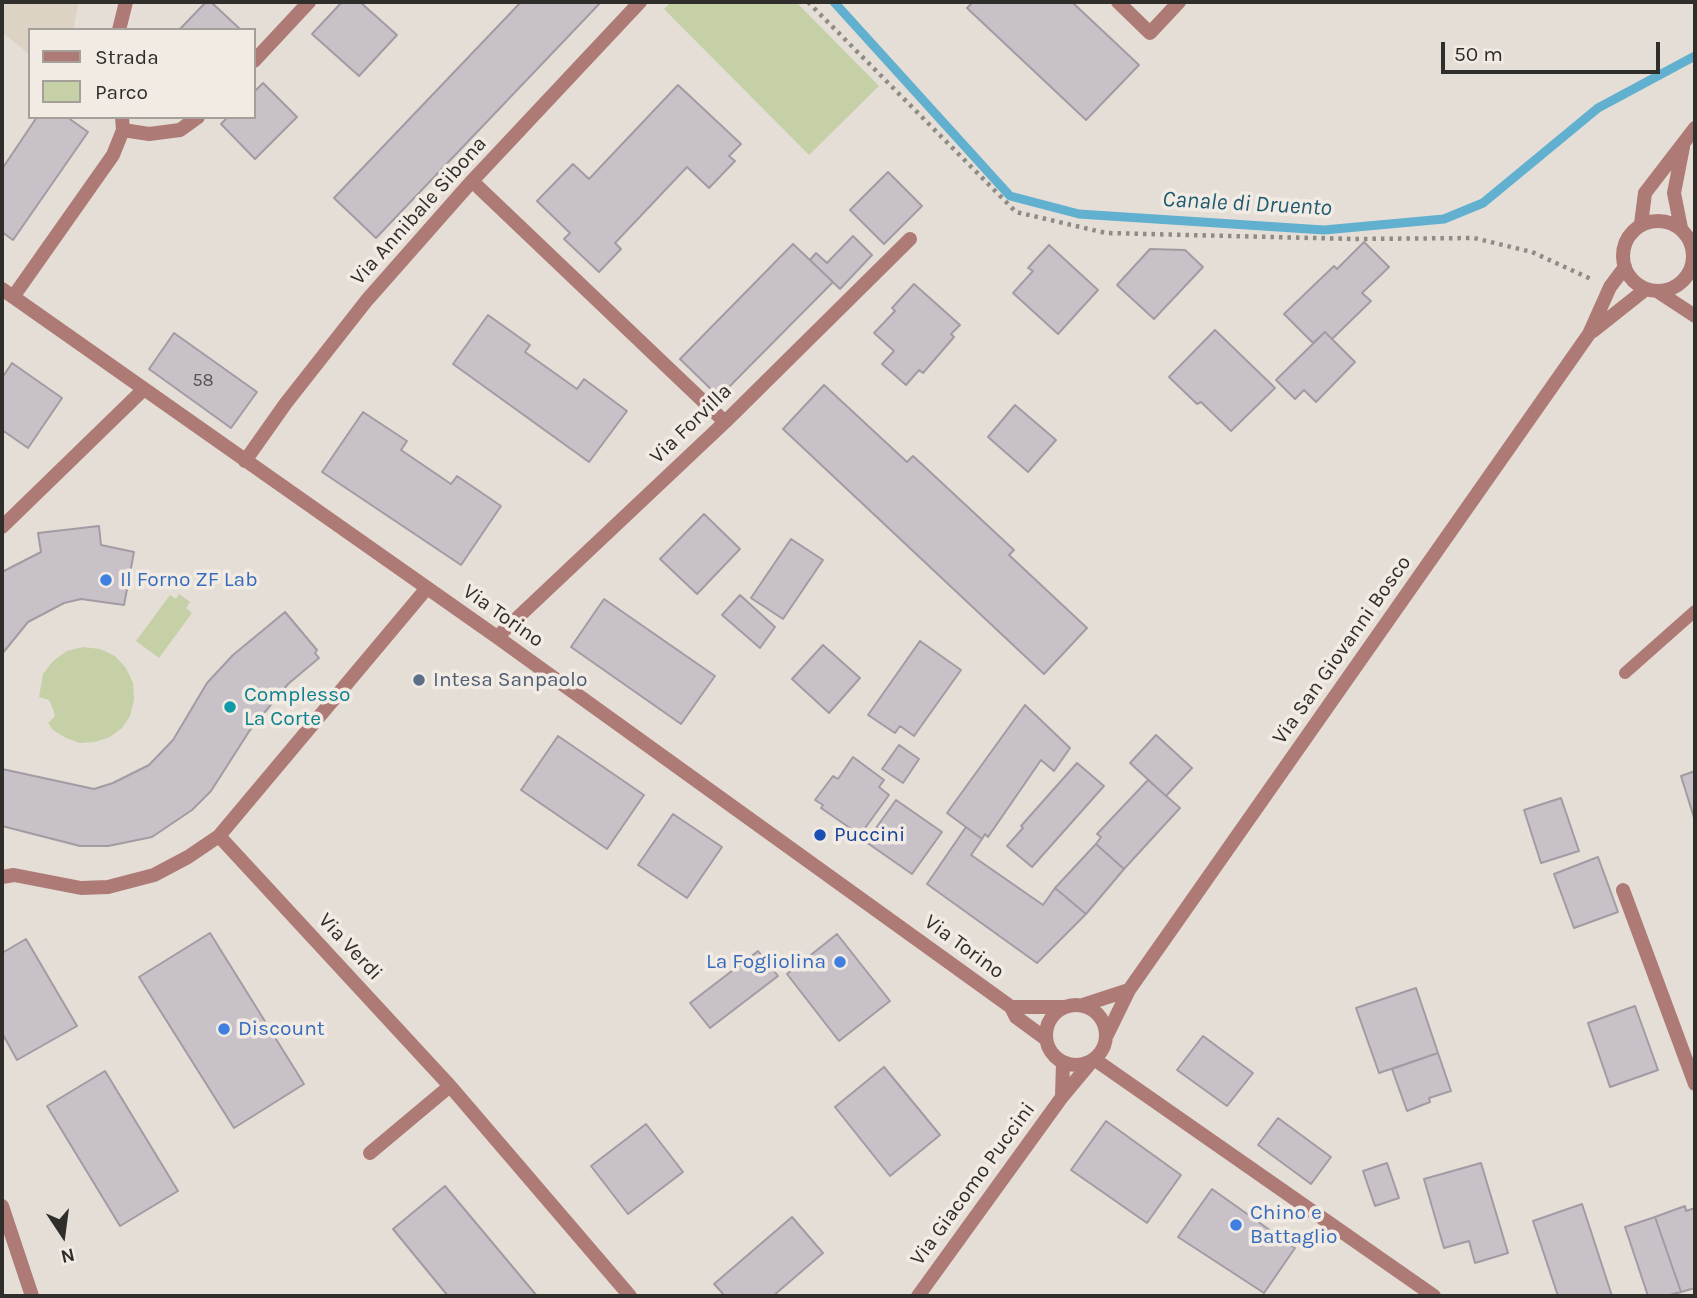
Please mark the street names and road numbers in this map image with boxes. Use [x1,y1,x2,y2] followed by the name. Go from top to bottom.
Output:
[346,132,492,290] street label: Via Annibale Sibona
[645,379,737,469] street label: Via Forvilla
[1267,551,1417,749] street label: Via San Giovanni Bosco
[458,579,548,653] street label: Via Torino
[313,908,387,986] street label: Via Verdi
[919,909,1009,985] street label: Via Torino
[905,1097,1041,1271] street label: Via Giacomo Puccini

